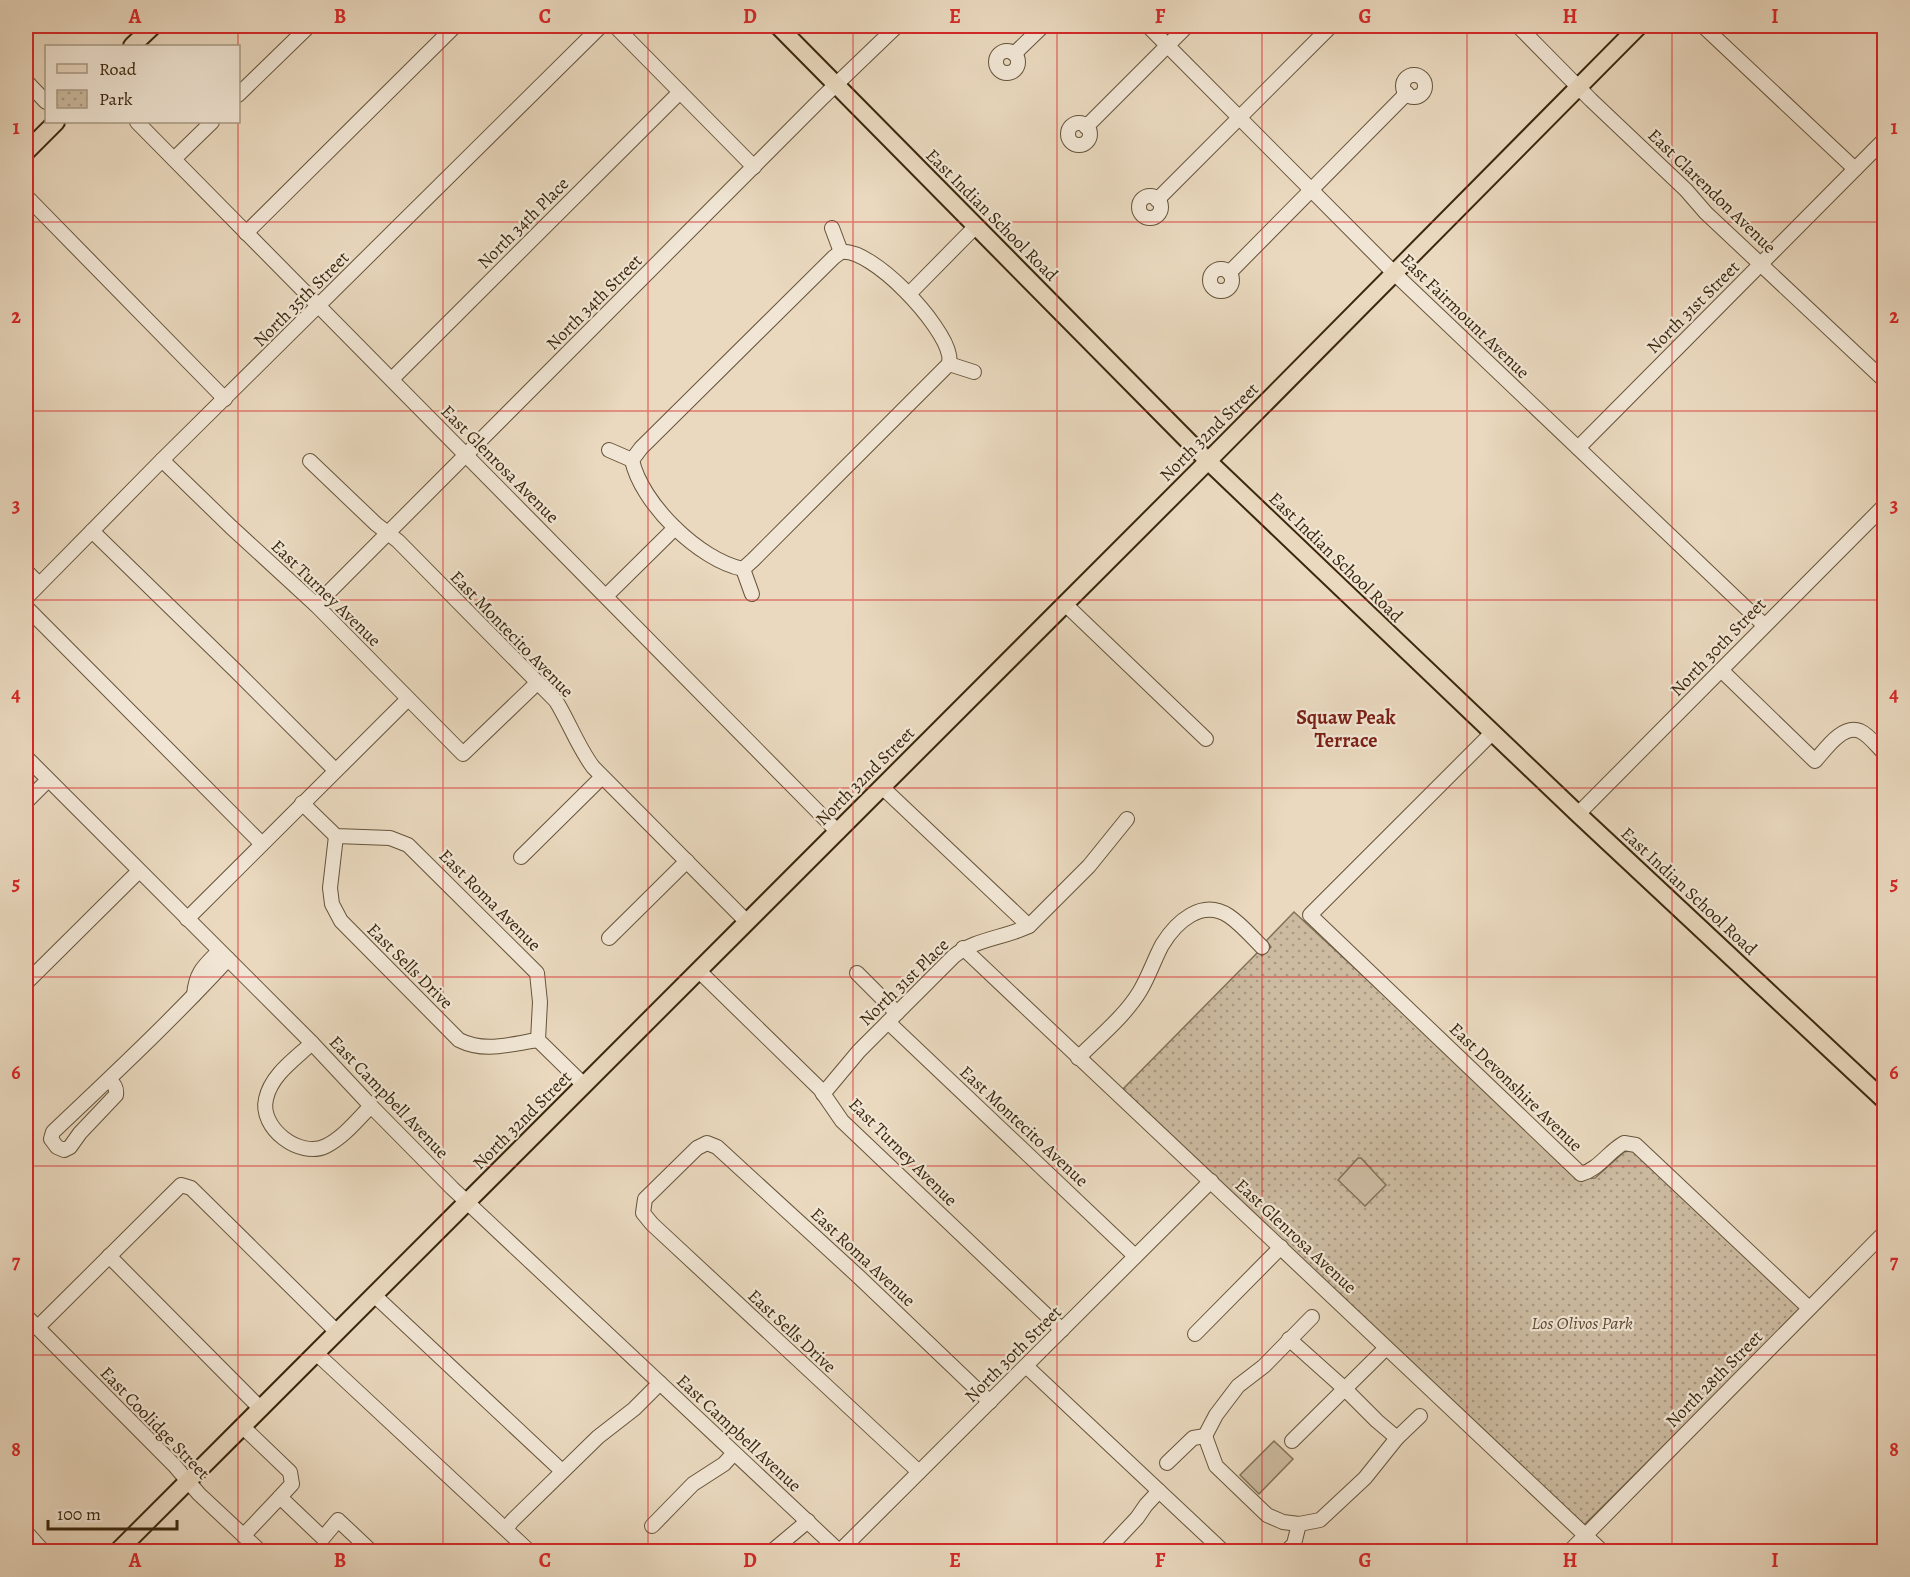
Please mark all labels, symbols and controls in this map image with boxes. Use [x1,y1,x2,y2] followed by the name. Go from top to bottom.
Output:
[128,3,142,30] text: A
[334,3,346,30] text: B
[539,3,551,30] text: C
[743,3,757,30] text: D
[949,3,961,30] text: E
[1155,3,1166,30] text: F
[1358,3,1372,30] text: G
[1563,3,1578,30] text: H
[1771,3,1779,30] text: I
[45,45,240,123] legend
[99,57,137,81] text: Road
[99,87,133,111] text: Park
[12,114,20,141] text: 1
[1890,114,1898,141] text: 1
[1643,123,1781,259] street label: East Clarendon Avenue
[921,144,1064,287] street label: East Indian School Road
[472,172,574,274] street label: North 34th Place
[248,246,354,352] street label: North 35th Street
[1395,248,1535,384] street label: East Fairmount Avenue
[541,249,647,355] street label: North 34th Street
[1641,255,1745,359] street label: North 31st Street
[11,303,21,330] text: 2
[1889,303,1899,330] text: 2
[1154,377,1264,487] street label: North 32nd Street
[436,400,564,528] street label: East Glenrosa Avenue
[1264,487,1409,628] street label: East Indian School Road
[12,492,20,519] text: 3
[1890,492,1898,519] text: 3
[266,534,386,652] street label: East Turney Avenue
[445,565,579,703] street label: East Montecito Avenue
[1665,593,1771,701] street label: North 30th Street
[11,681,21,708] text: 4
[1889,681,1899,708] text: 4
[1296,704,1396,754] district label: Squaw Peak Terrace
[810,721,920,831] street label: North 32nd Street
[1616,822,1762,961] street label: East Indian School Road
[434,844,546,956] street label: East Roma Avenue
[12,870,20,897] text: 5
[1890,870,1898,897] text: 5
[362,918,458,1014] street label: East Sells Drive
[854,933,954,1031] street label: North 31st Place
[1444,1017,1588,1157] street label: East Devonshire Avenue
[324,1030,454,1164] street label: East Campbell Avenue
[11,1059,21,1086] text: 6
[1889,1059,1899,1086] text: 6
[954,1060,1094,1192] street label: East Montecito Avenue
[467,1065,577,1175] street label: North 32nd Street
[843,1092,963,1212] street label: East Turney Avenue
[1230,1173,1362,1299] street label: East Glenrosa Avenue
[805,1202,921,1312] street label: East Roma Avenue
[12,1248,21,1275] text: 7
[1890,1248,1899,1275] text: 7
[743,1284,841,1378] street label: East Sells Drive
[959,1300,1067,1408] street label: North 30th Street
[1531,1311,1633,1335] park label: Los Olivos Park
[1660,1325,1768,1433] street label: North 28th Street
[95,1361,215,1485] street label: East Coolidge Street
[671,1369,807,1497] street label: East Campbell Avenue
[11,1436,21,1463] text: 8
[1889,1436,1899,1463] text: 8
[48,1493,177,1531] scale bar
[57,1502,101,1526] text: 100 m
[128,1547,142,1574] text: A
[334,1547,346,1574] text: B
[539,1547,551,1574] text: C
[743,1547,757,1574] text: D
[949,1547,961,1574] text: E
[1155,1547,1166,1574] text: F
[1358,1547,1372,1574] text: G
[1563,1547,1578,1574] text: H
[1771,1547,1779,1574] text: I

